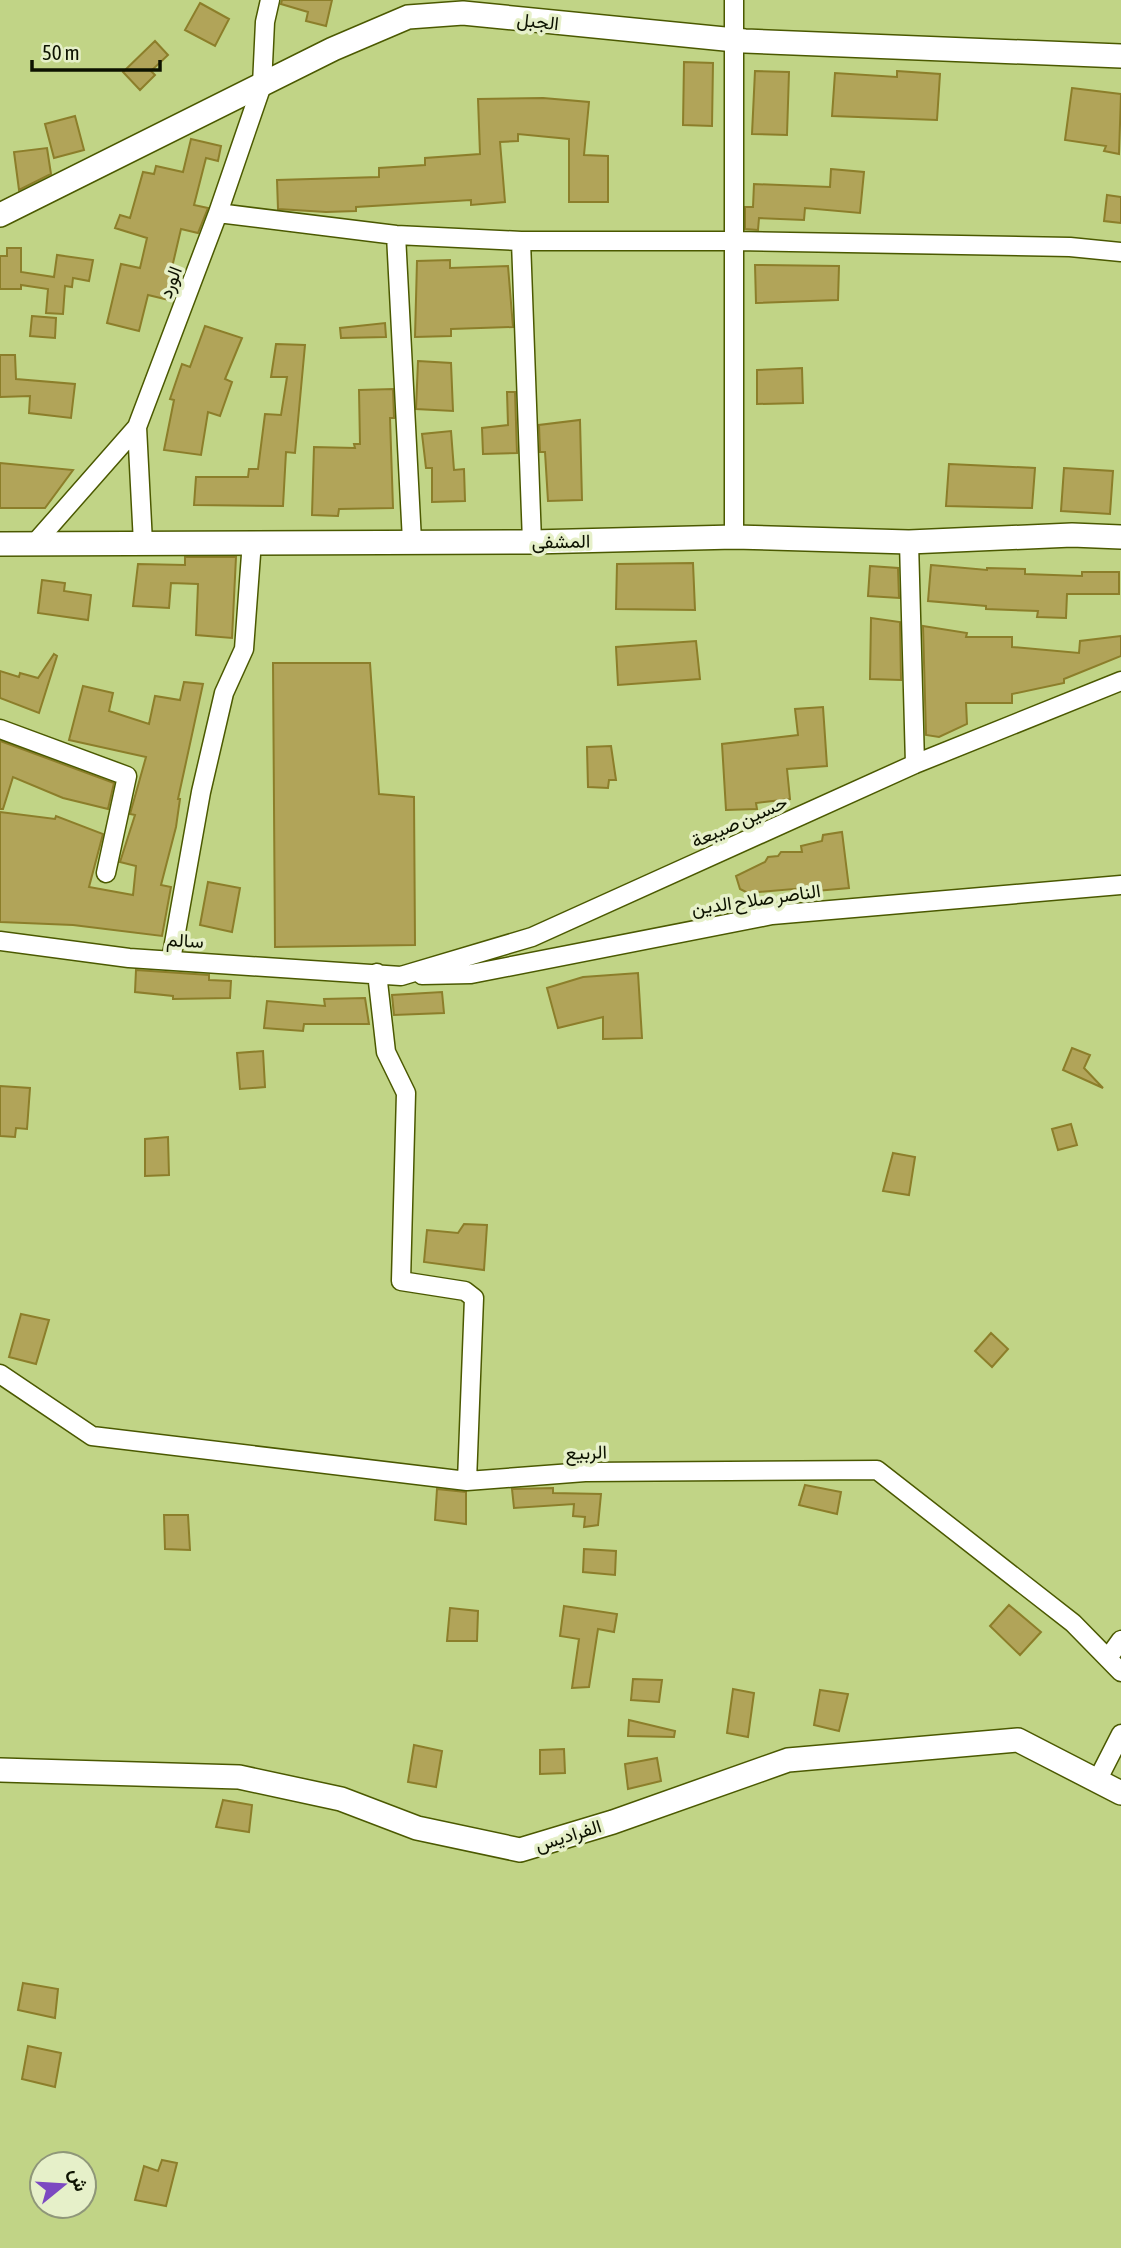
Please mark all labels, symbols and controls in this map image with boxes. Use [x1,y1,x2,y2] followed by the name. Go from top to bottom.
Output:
[516,8,560,35] street label: الجبل
[32,28,159,72] scale bar
[42,40,80,64] text: 50 m
[154,263,187,301] street label: الورد
[532,529,591,554] street label: المشفى
[688,790,791,853] street label: حسين صيبعة
[690,879,822,921] street label: الناصر صلاح الدين
[166,928,204,954] street label: سالم
[565,1440,607,1467] street label: الربيع
[532,1814,604,1856] street label: الفراديس
[28,2150,98,2220] north arrow
[64,2165,93,2194] text: ش

